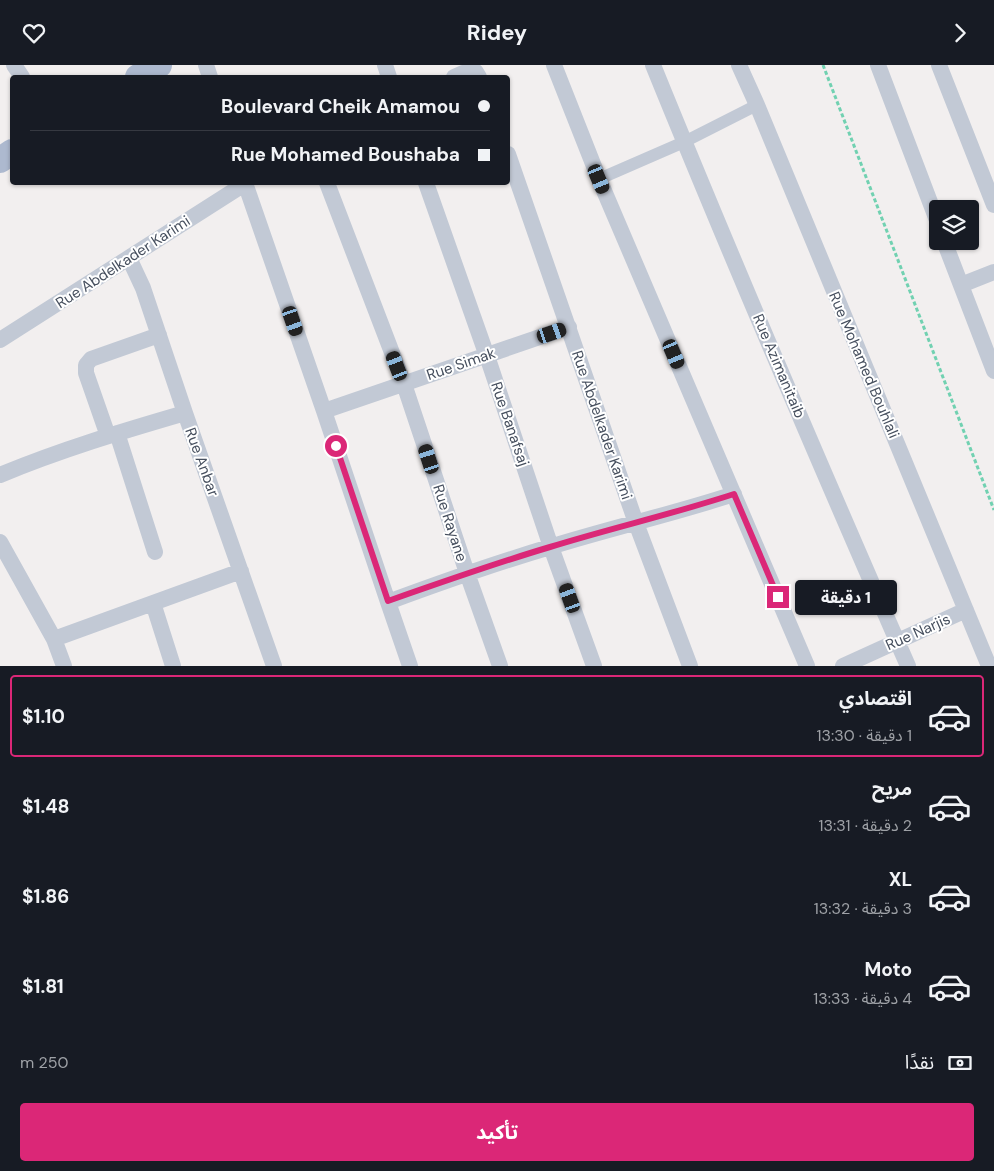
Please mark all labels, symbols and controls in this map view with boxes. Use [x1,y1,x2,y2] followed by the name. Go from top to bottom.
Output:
[467,18,527,47] text: Ridey
[20,19,48,47] icon: heart
[946,19,974,47] icon: forward
[221,94,460,119] text: Boulevard Cheik Amamou
[231,142,460,167] text: Rue Mohamed Boushaba
[586,162,611,196] car
[929,200,979,250] map controls
[929,200,979,250] button: layers
[52,211,194,313] street label: Rue Abdelkader Karimi
[824,289,904,441] street label: Rue Mohamed Bouhlali
[281,304,304,338] car
[748,311,810,421] street label: Rue Azimanitaib
[535,321,568,345] car
[661,337,686,371] car
[424,343,498,385] street label: Rue Simak
[567,348,637,502] street label: Rue Abdelkader Karimi
[384,349,409,383] car
[486,379,534,469] street label: Rue Banafsaj
[180,425,224,500] street label: Rue Anbar
[325,435,347,457] route start
[417,442,440,476] car
[428,482,472,564] street label: Rue Rayane
[796,579,898,615] callout: 1 دقيقة
[557,581,582,615] car
[767,586,789,608] route end
[821,587,871,608] text: 1 دقيقة
[882,609,954,655] street label: Rue Narjis
[839,686,912,711] text: اقتصادي
[927,694,972,739] icon: car
[22,704,65,729] text: $1.10
[817,725,912,746] text: 1 دقيقة · 13:30
[872,776,912,801] text: مريح
[927,784,972,829] icon: car
[22,794,70,819] text: $1.48
[819,815,912,836] text: 2 دقيقة · 13:31
[889,867,912,892] text: XL
[927,874,972,919] icon: car
[22,884,69,909] text: $1.86
[814,898,912,919] text: 3 دقيقة · 13:32
[864,957,912,982] text: Moto
[927,964,972,1009] icon: car
[22,974,64,999] text: $1.81
[813,988,912,1009] text: 4 دقيقة · 13:33
[946,1049,974,1077] icon: cash
[905,1050,934,1075] text: نقدًا
[20,1052,68,1073] text: 250 m
[20,1103,974,1161] button: تأكيد

